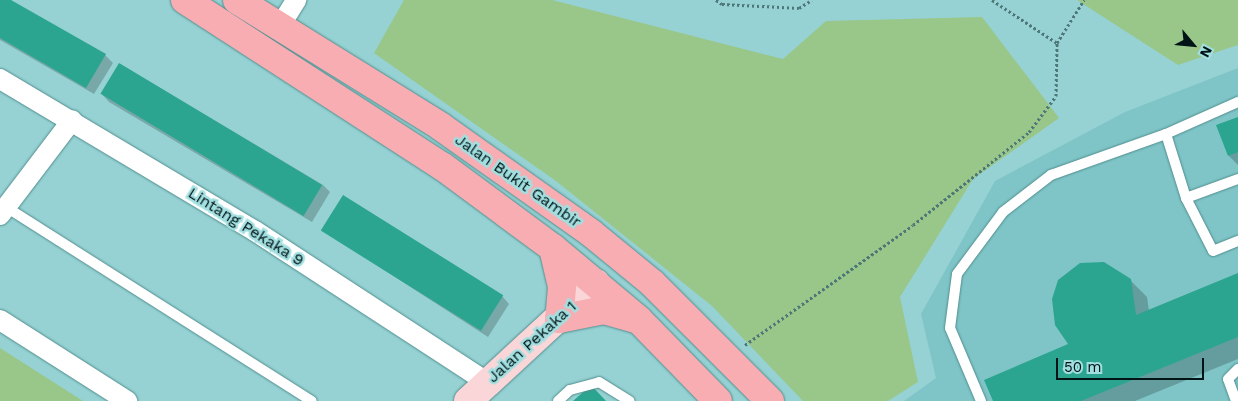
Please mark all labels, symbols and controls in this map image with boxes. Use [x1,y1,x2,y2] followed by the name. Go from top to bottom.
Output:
[1168,20,1218,70] north arrow
[1197,44,1216,60] text: N
[451,130,585,232] street label: Jalan Bukit Gambir
[184,184,308,270] street label: Lintang Pekaka 9
[483,297,581,387] street label: Jalan Pekaka 1
[1058,348,1206,380] scale bar
[1064,358,1101,376] text: 50 m

